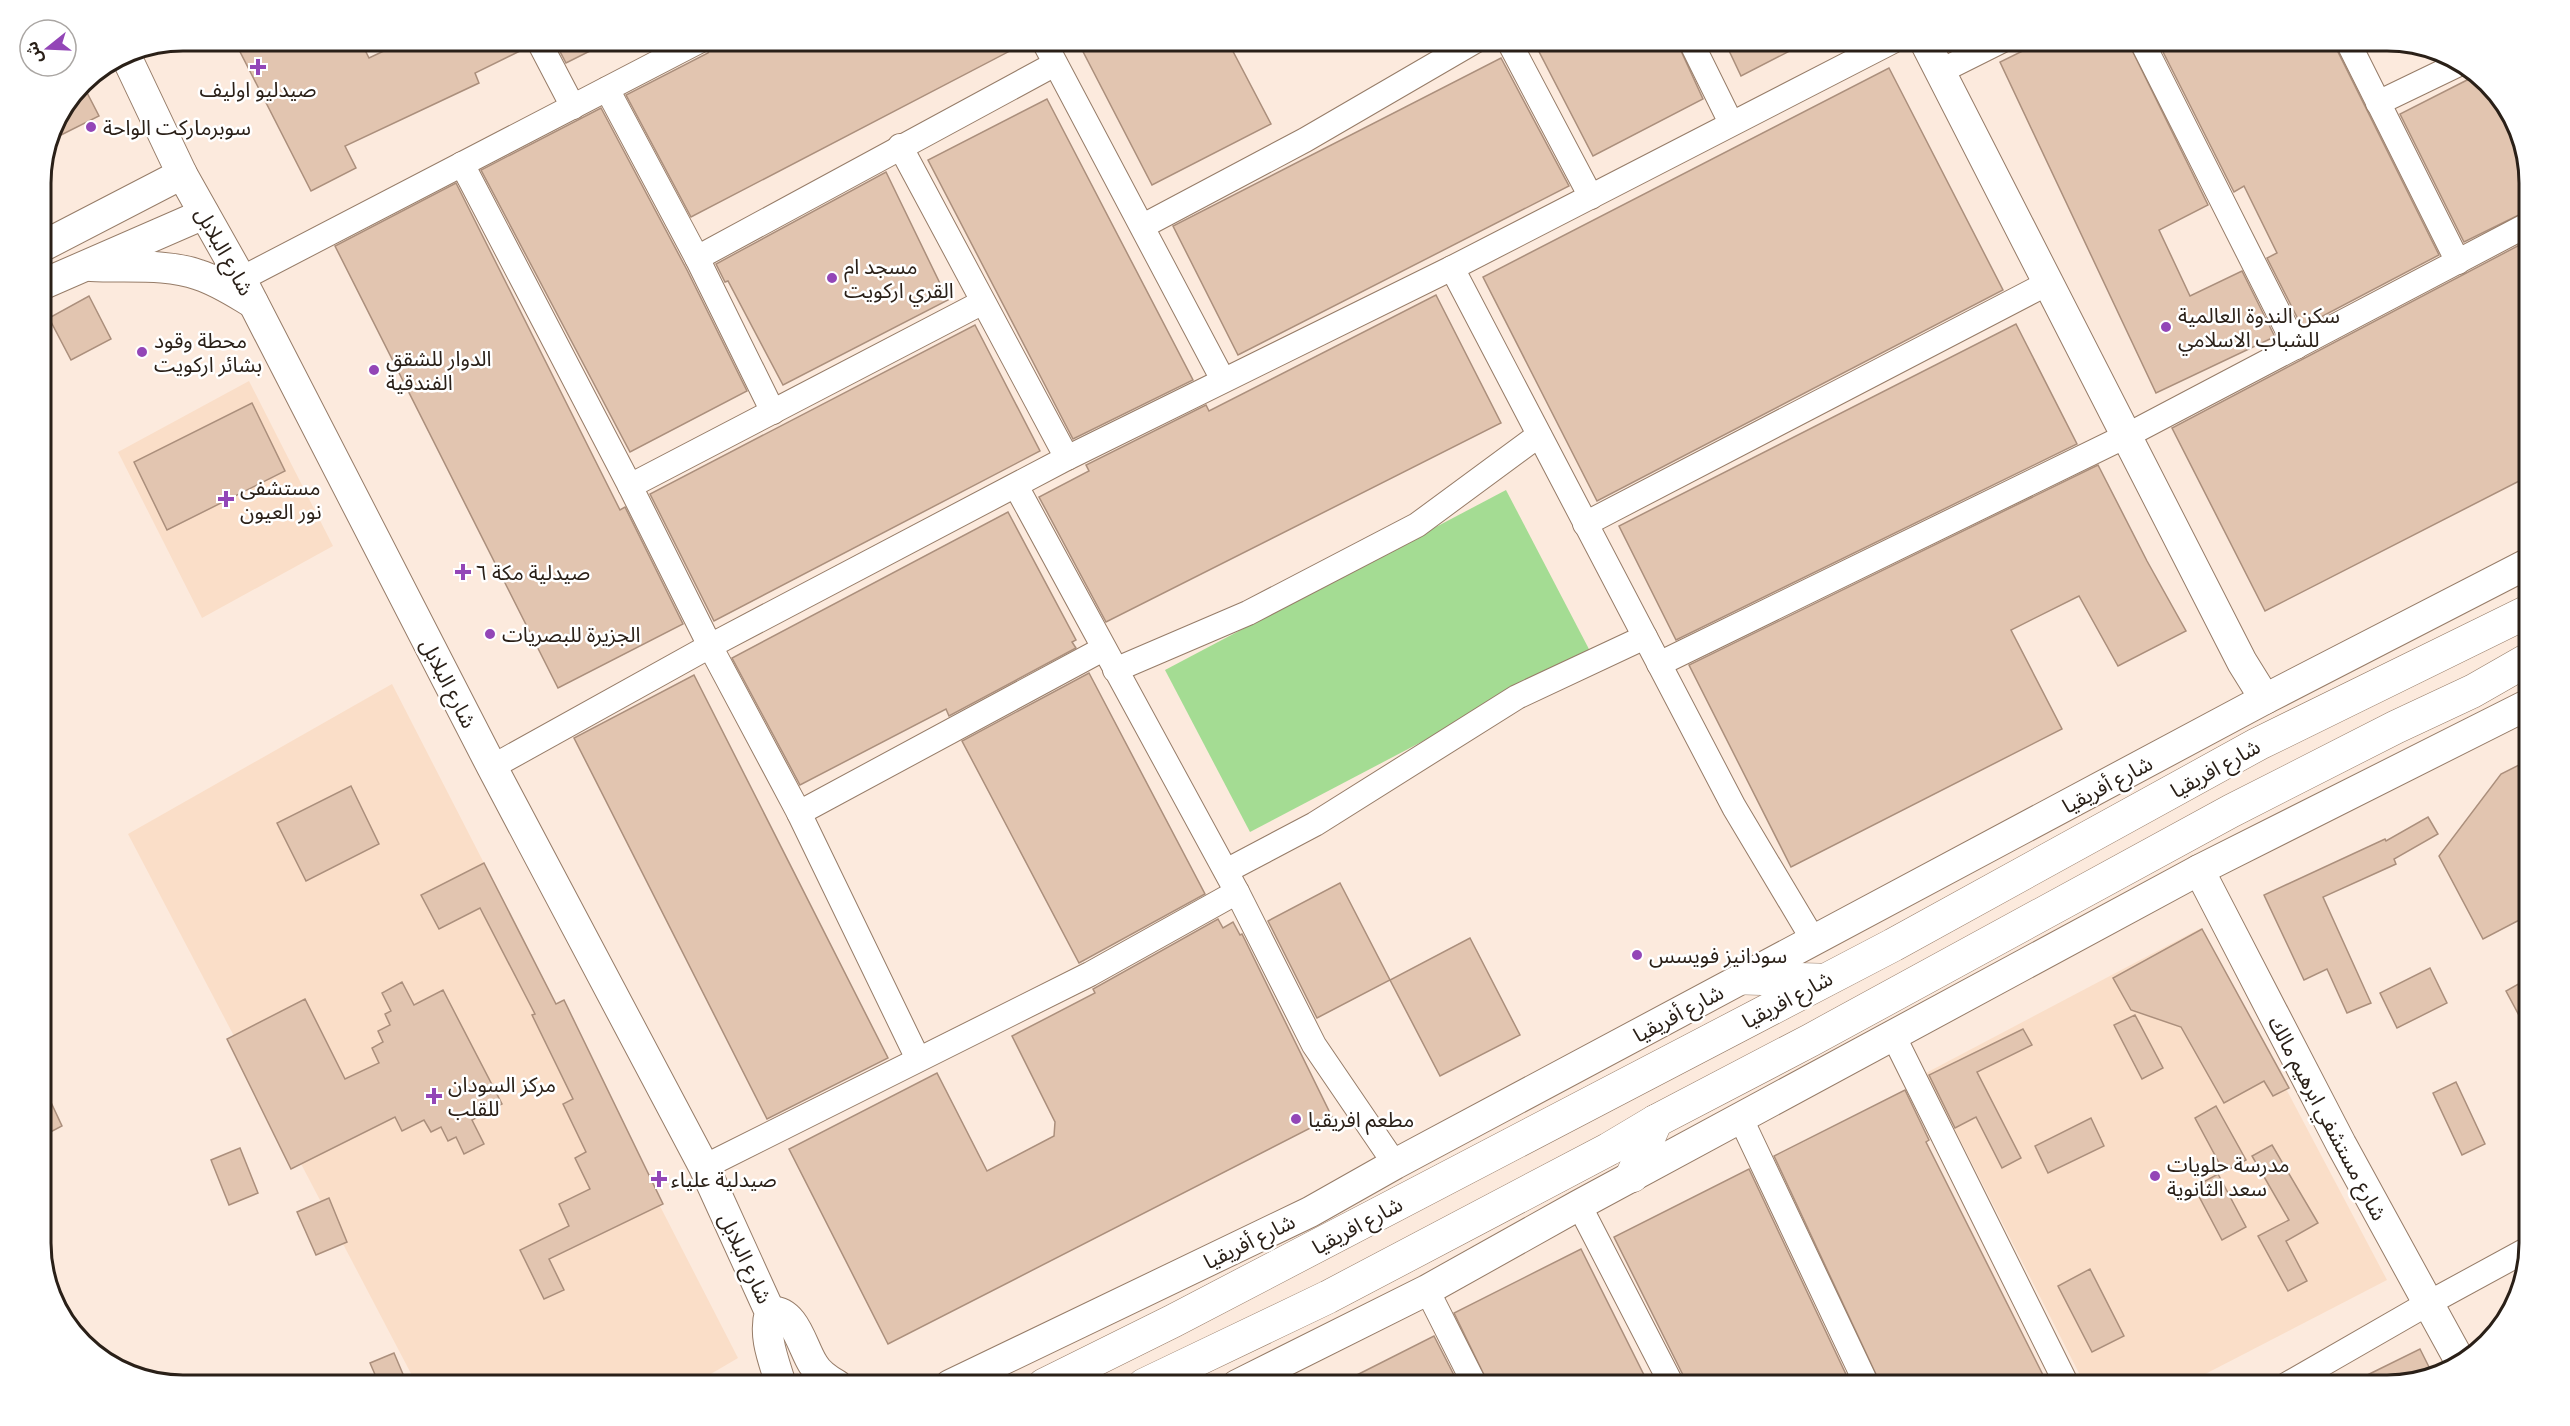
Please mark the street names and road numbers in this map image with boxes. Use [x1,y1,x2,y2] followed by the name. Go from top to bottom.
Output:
[187,202,261,301] street label: شارع البلابل
[413,633,483,733] street label: شارع البلابل
[2165,732,2266,806] street label: شارع افريقيا
[2057,749,2158,821] street label: شارع أفريقيا
[1737,964,1838,1036] street label: شارع افريقيا
[1628,978,1729,1050] street label: شارع أفريقيا
[2260,1011,2394,1226] street label: شارع مستشفي ابرهيم مالك
[1307,1190,1408,1262] street label: شارع افريقيا
[1199,1207,1300,1277] street label: شارع أفريقيا
[711,1208,779,1309] street label: شارع البلابل

